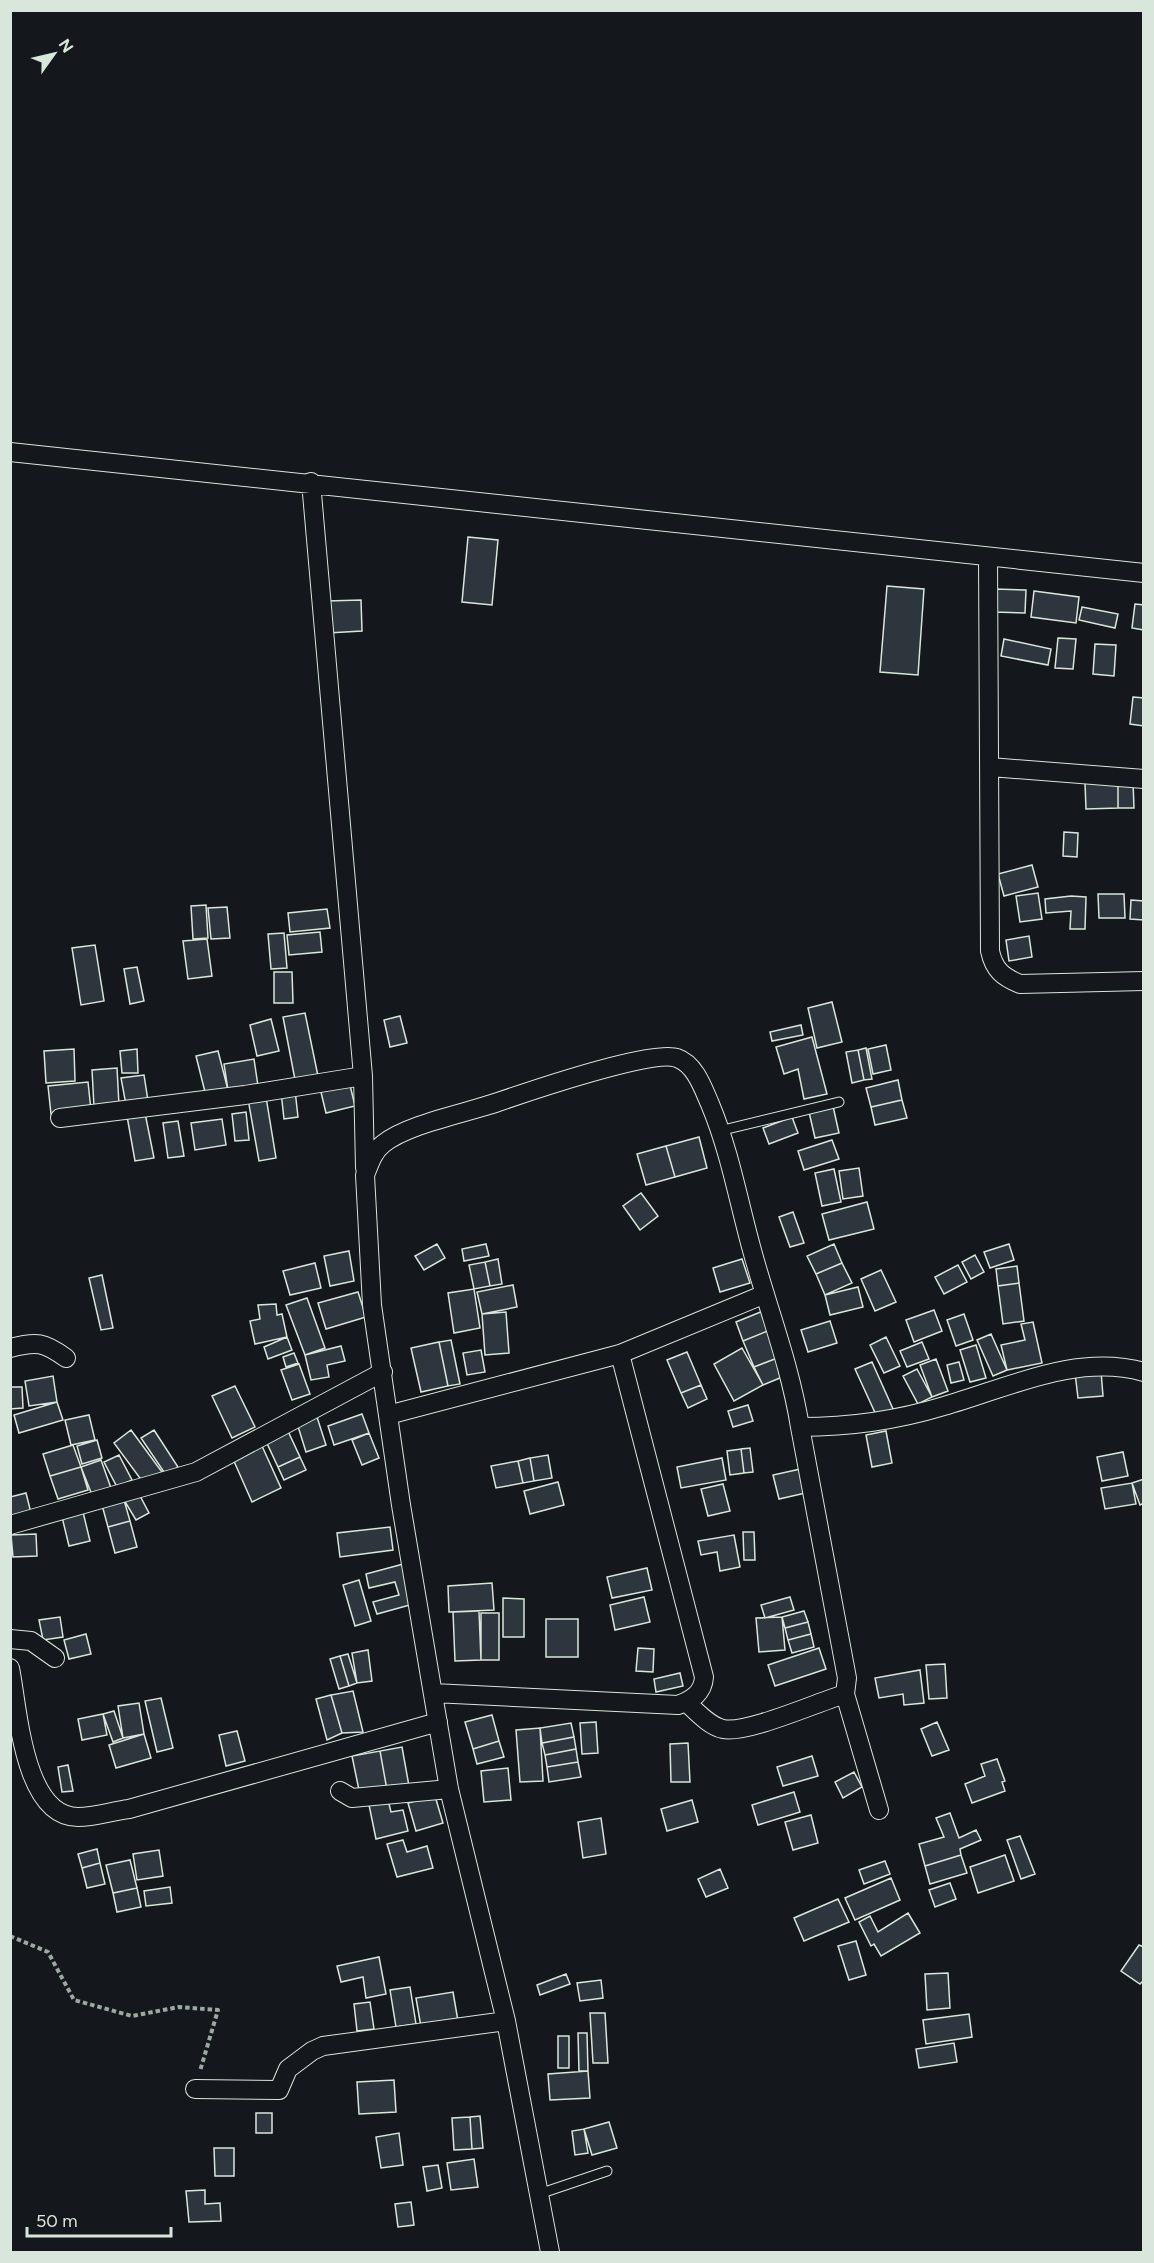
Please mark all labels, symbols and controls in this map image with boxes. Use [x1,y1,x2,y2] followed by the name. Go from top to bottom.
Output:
[24,24,84,84] north arrow
[55,35,77,56] text: N
[27,2200,171,2238] scale bar
[36,2210,78,2232] text: 50 m

